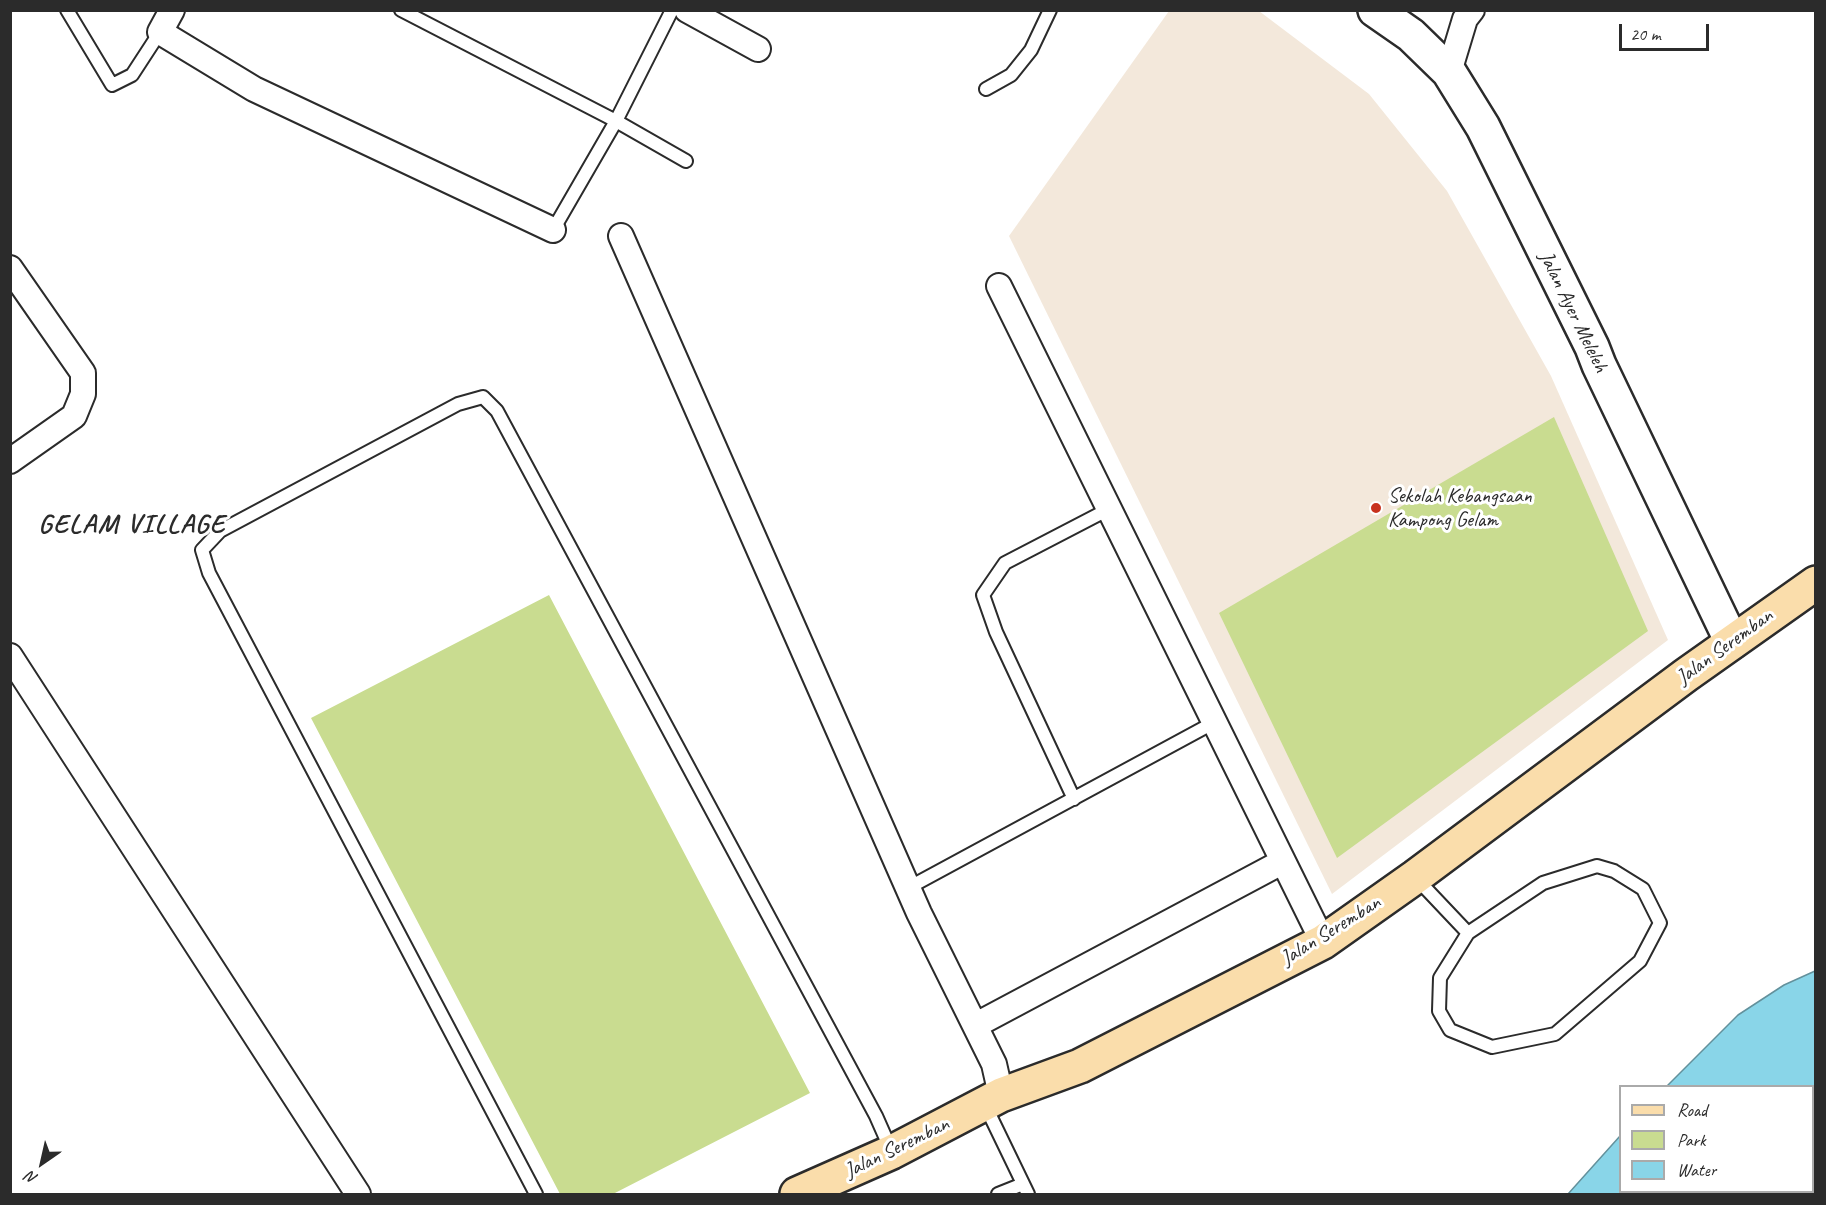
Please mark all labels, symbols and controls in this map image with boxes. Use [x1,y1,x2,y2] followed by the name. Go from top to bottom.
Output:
[1622,12,1712,50] scale bar
[1630,23,1661,45] text: 20 m
[1533,247,1613,377] street label: Jalan Ayer Meleleh
[1388,483,1532,533] place label: Sekolah Kebangsaan Kampong Gelam
[1369,501,1383,515] marker: Sekolah Kebangsaan Kampong Gelam
[40,509,224,541] district label: GELAM VILLAGE
[1672,604,1778,690] street label: Jalan Seremban
[1276,890,1386,972] street label: Jalan Seremban
[1619,1085,1814,1193] legend
[1677,1099,1707,1121] text: Road
[841,1112,953,1184] street label: Jalan Seremban
[1677,1129,1706,1151] text: Park
[12,1133,72,1193] north arrow
[1677,1159,1716,1181] text: Water
[22,1167,42,1189] text: N

